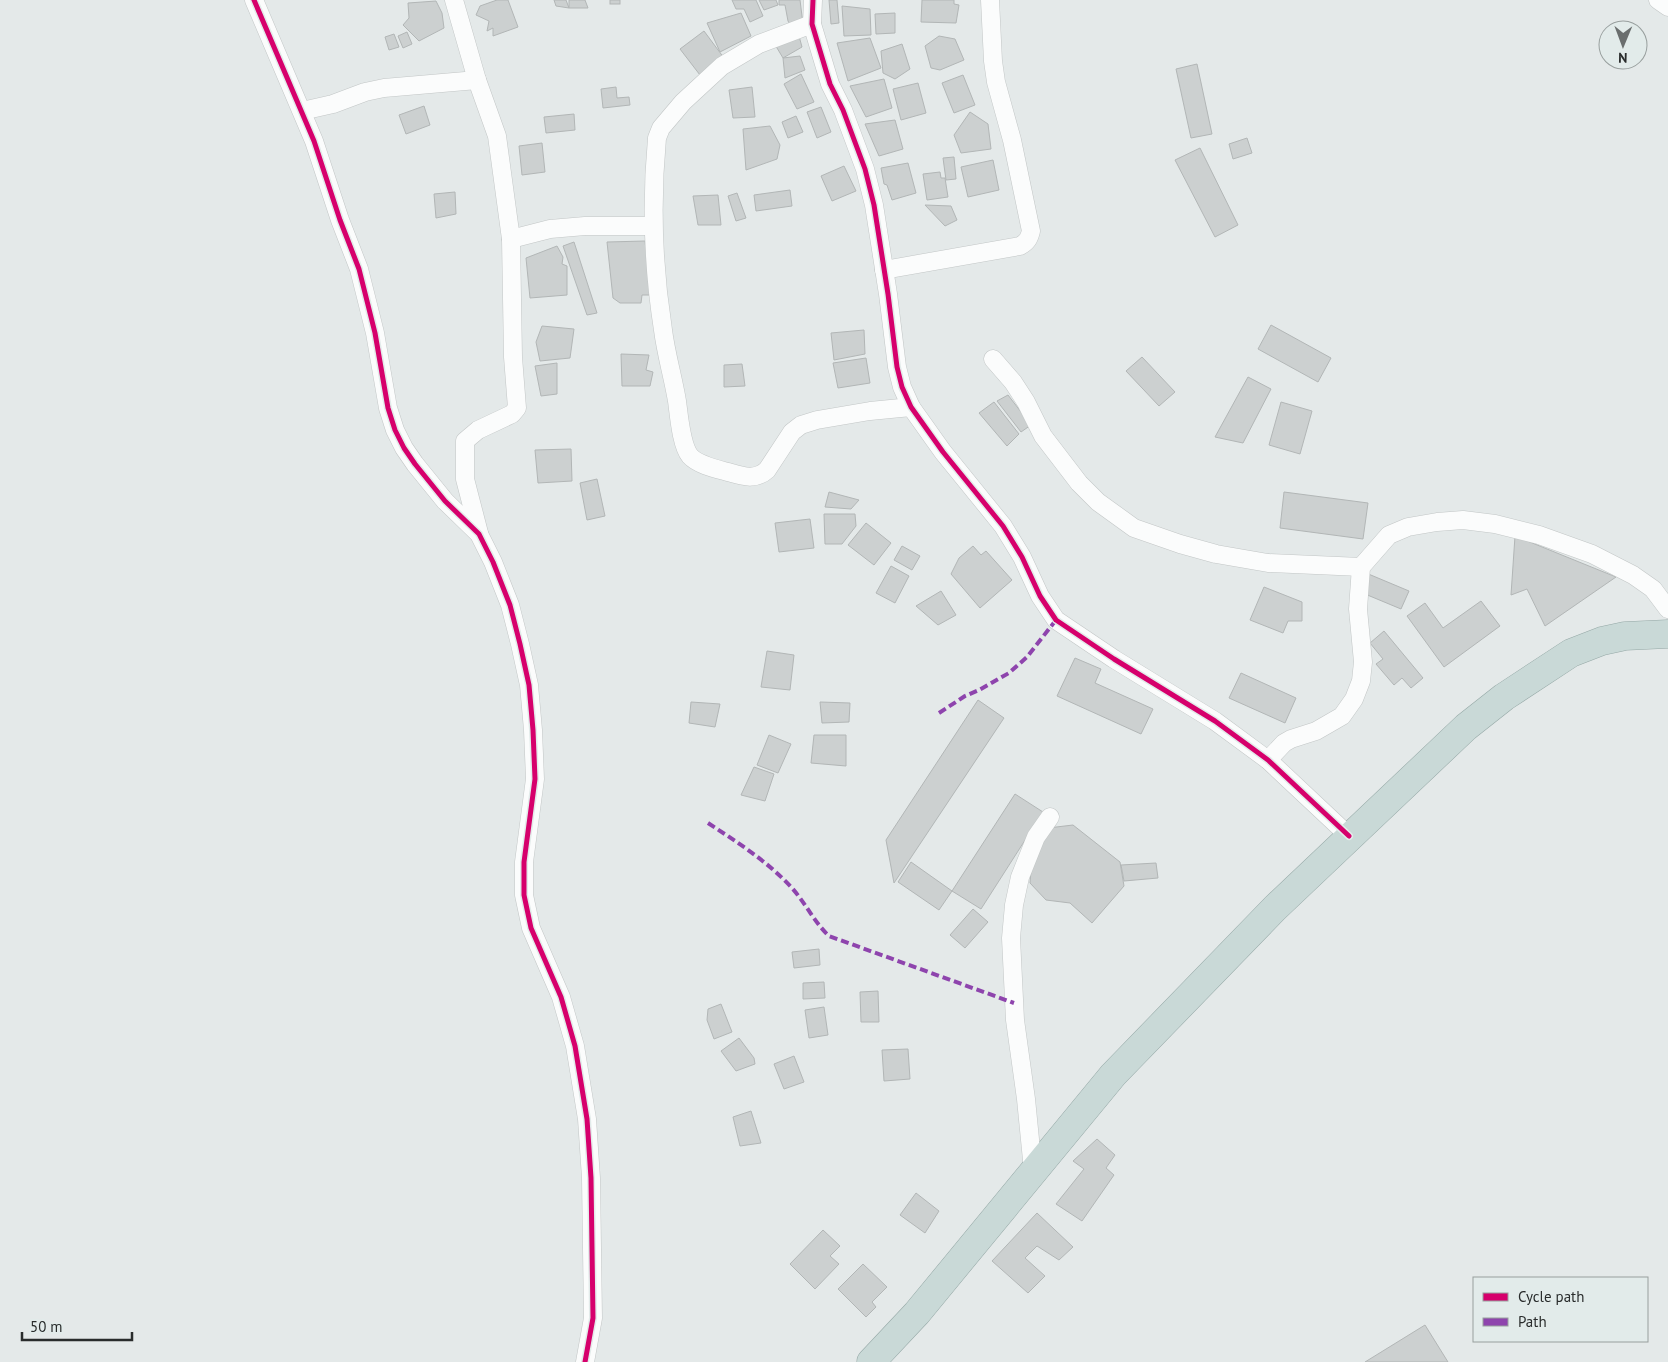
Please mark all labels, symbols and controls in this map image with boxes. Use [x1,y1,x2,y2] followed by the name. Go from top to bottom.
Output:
[1598,20,1648,70] north arrow
[1618,49,1628,67] text: N
[1473,1277,1648,1342] legend
[1518,1287,1584,1306] text: Cycle path
[22,1310,132,1342] scale bar
[1518,1312,1547,1331] text: Path
[30,1317,63,1336] text: 50 m

